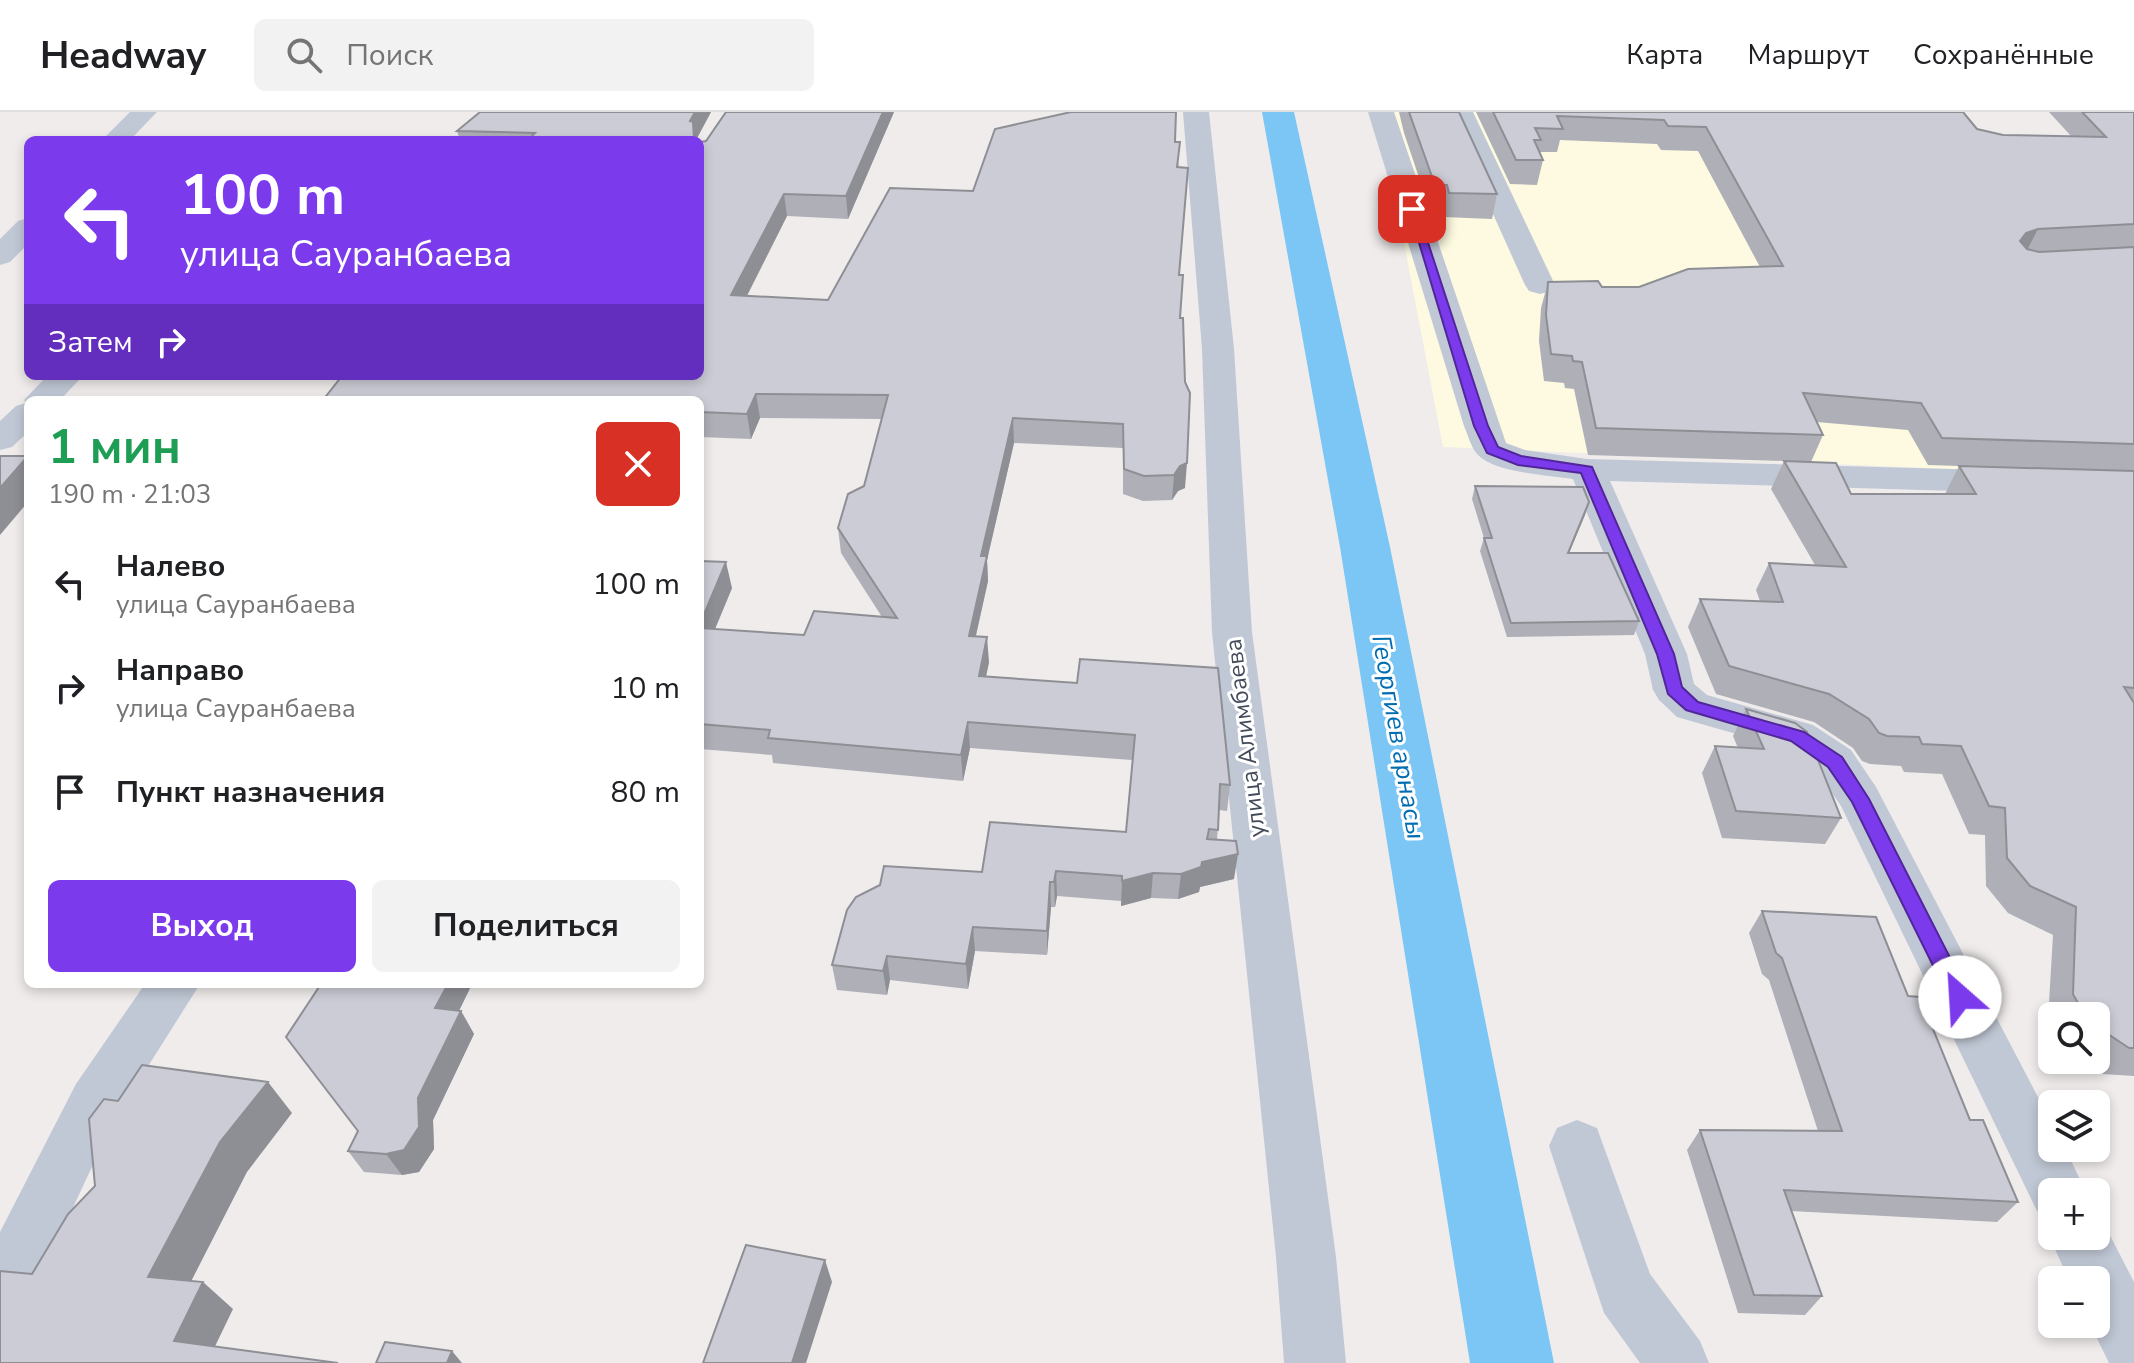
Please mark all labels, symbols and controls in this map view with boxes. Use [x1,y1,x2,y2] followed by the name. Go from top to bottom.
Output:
[254,19,814,91] search box
[40,30,206,81] text: Headway
[282,33,326,77] icon: search
[346,35,433,76] text: Поиск
[1626,36,1703,74] text: Карта
[1747,36,1869,74] text: Маршрут
[1913,36,2094,74] text: Сохранённые
[180,157,345,234] text: 100 m
[48,168,152,272] icon: left
[1378,175,1446,243] pin
[1390,187,1434,231] icon: arrive
[180,230,512,279] text: улица Сауранбаева
[149,320,193,364] icon: right
[48,322,133,363] text: Затем
[48,414,181,480] text: 1 мин
[596,422,680,506] button: close
[48,477,211,512] text: 190 m · 21:03
[116,546,225,587] text: Налево
[48,562,92,606] icon: left
[593,564,680,605] text: 100 m
[116,587,356,622] text: улица Сауранбаева
[1363,632,1434,842] water label: Георгиев арнасы
[1217,637,1273,839] street label: улица Алимбаева
[116,650,244,691] text: Направо
[48,666,92,710] icon: right
[611,668,680,709] text: 10 m
[116,691,356,726] text: улица Сауранбаева
[48,770,92,814] icon: arrive
[116,772,385,813] text: Пункт назначения
[611,772,680,813] text: 80 m
[48,880,356,972] button: Выход
[372,880,680,972] button: Поделиться
[1918,955,2002,1039] position arrow
[2038,1002,2110,1338] map controls
[2038,1002,2110,1074] button: search
[2038,1090,2110,1162] button: layers
[2038,1178,2110,1250] button: +
[2038,1266,2110,1338] button: −

